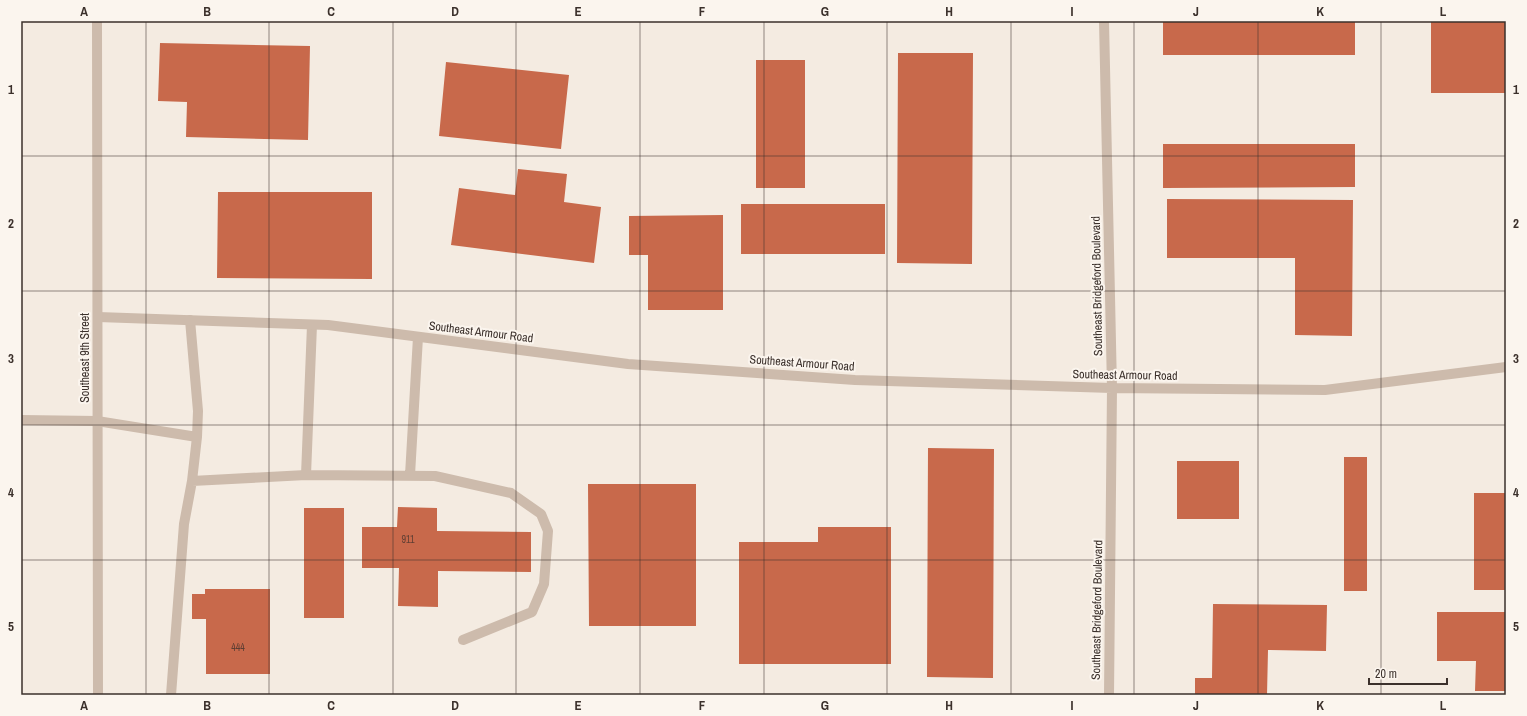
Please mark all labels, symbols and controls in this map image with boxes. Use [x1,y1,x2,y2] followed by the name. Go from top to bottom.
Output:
[80,3,88,20] text: A
[203,3,211,20] text: B
[327,3,335,20] text: C
[451,3,459,20] text: D
[574,3,582,20] text: E
[699,3,706,20] text: F
[821,3,829,20] text: G
[945,3,953,20] text: H
[1071,3,1074,20] text: I
[1193,3,1199,20] text: J
[1316,3,1324,20] text: K
[1440,3,1447,20] text: L
[8,81,14,98] text: 1
[1513,81,1519,98] text: 1
[8,215,14,232] text: 2
[1513,215,1519,232] text: 2
[1088,216,1106,356] street label: Southeast Bridgeford Boulevard
[77,313,93,403] street label: Southeast 9th Street
[428,318,534,346] street label: Southeast Armour Road
[8,350,14,367] text: 3
[1513,350,1519,367] text: 3
[749,351,855,375] street label: Southeast Armour Road
[1072,366,1178,384] street label: Southeast Armour Road
[8,484,14,501] text: 4
[1513,484,1519,501] text: 4
[401,533,415,546] house number: 911
[1088,540,1106,680] street label: Southeast Bridgeford Boulevard
[8,618,14,635] text: 5
[1513,618,1519,635] text: 5
[231,641,245,654] house number: 444
[1369,660,1447,686] scale bar
[1375,666,1397,682] text: 20 m
[80,697,88,714] text: A
[203,697,211,714] text: B
[327,697,335,714] text: C
[451,697,459,714] text: D
[574,697,582,714] text: E
[699,697,706,714] text: F
[821,697,829,714] text: G
[945,697,953,714] text: H
[1071,697,1074,714] text: I
[1193,697,1199,714] text: J
[1316,697,1324,714] text: K
[1440,697,1447,714] text: L

